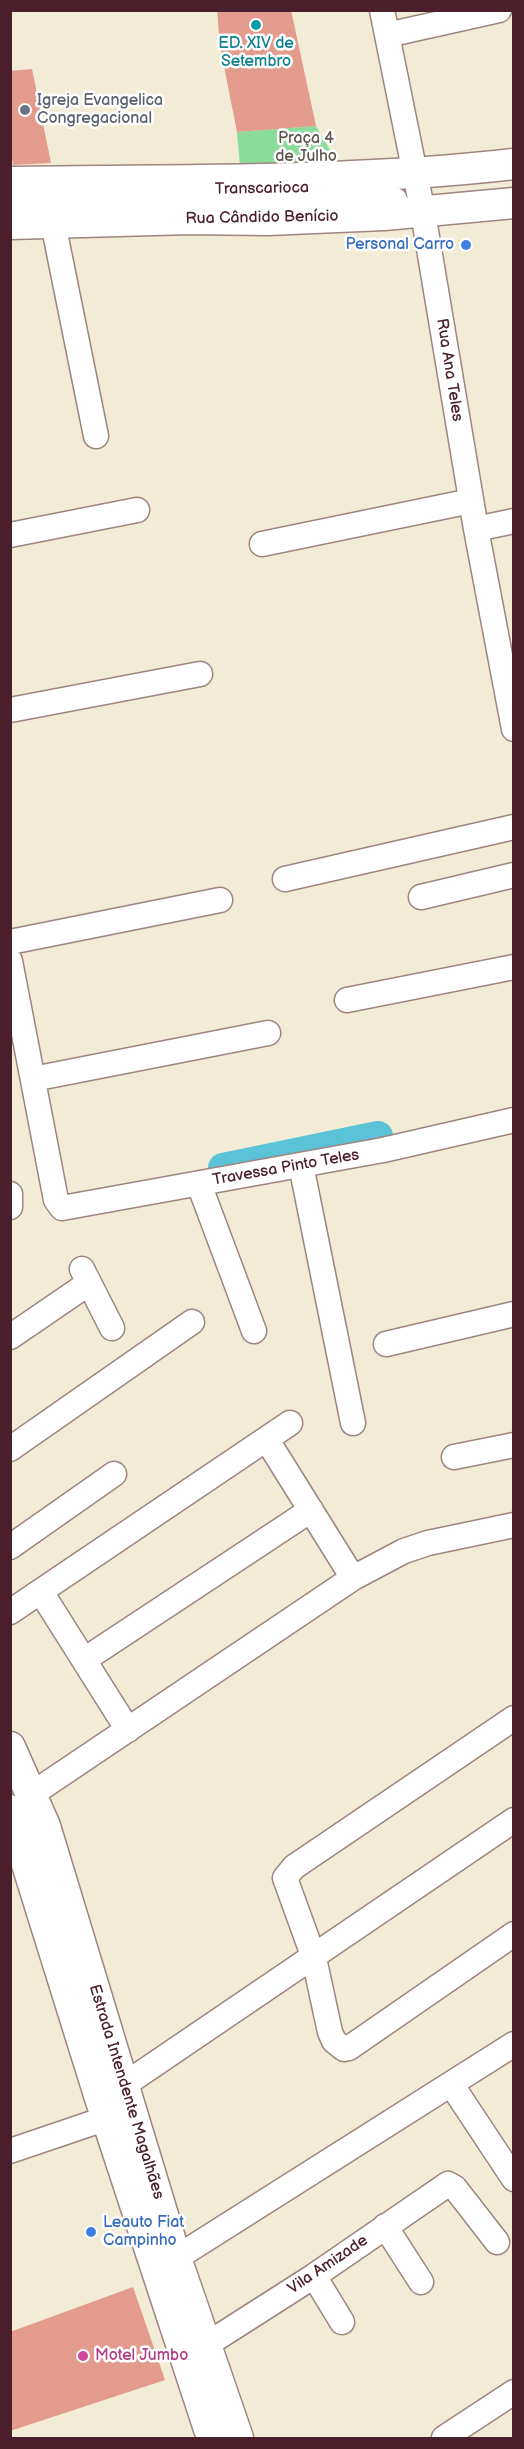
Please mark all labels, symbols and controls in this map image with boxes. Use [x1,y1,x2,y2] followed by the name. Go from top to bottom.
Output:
[249,18,263,32] marker: ED. XIV de Setembro
[218,34,294,72] place label: ED. XIV de Setembro
[37,91,163,129] place label: Igreja Evangelica Congregacional
[18,103,32,117] marker: Igreja Evangelica Congregacional
[275,129,337,167] park label: Praça 4 de Julho
[215,179,309,199] street label: Transcarioca
[185,207,339,229] street label: Rua Cândido Benício
[346,235,454,255] place label: Personal Carro
[459,238,473,252] marker: Personal Carro
[431,317,467,423] street label: Rua Ana Teles
[211,1146,361,1190] street label: Travessa Pinto Teles
[84,1982,168,2202] street label: Estrada Intendente Magalhães
[103,2213,184,2251] place label: Leauto Fiat Campinho
[84,2225,98,2239] marker: Leauto Fiat Campinho
[284,2231,372,2299] street label: Vila Amizade
[95,2346,188,2366] place label: Motel Jumbo
[76,2349,90,2363] marker: Motel Jumbo

